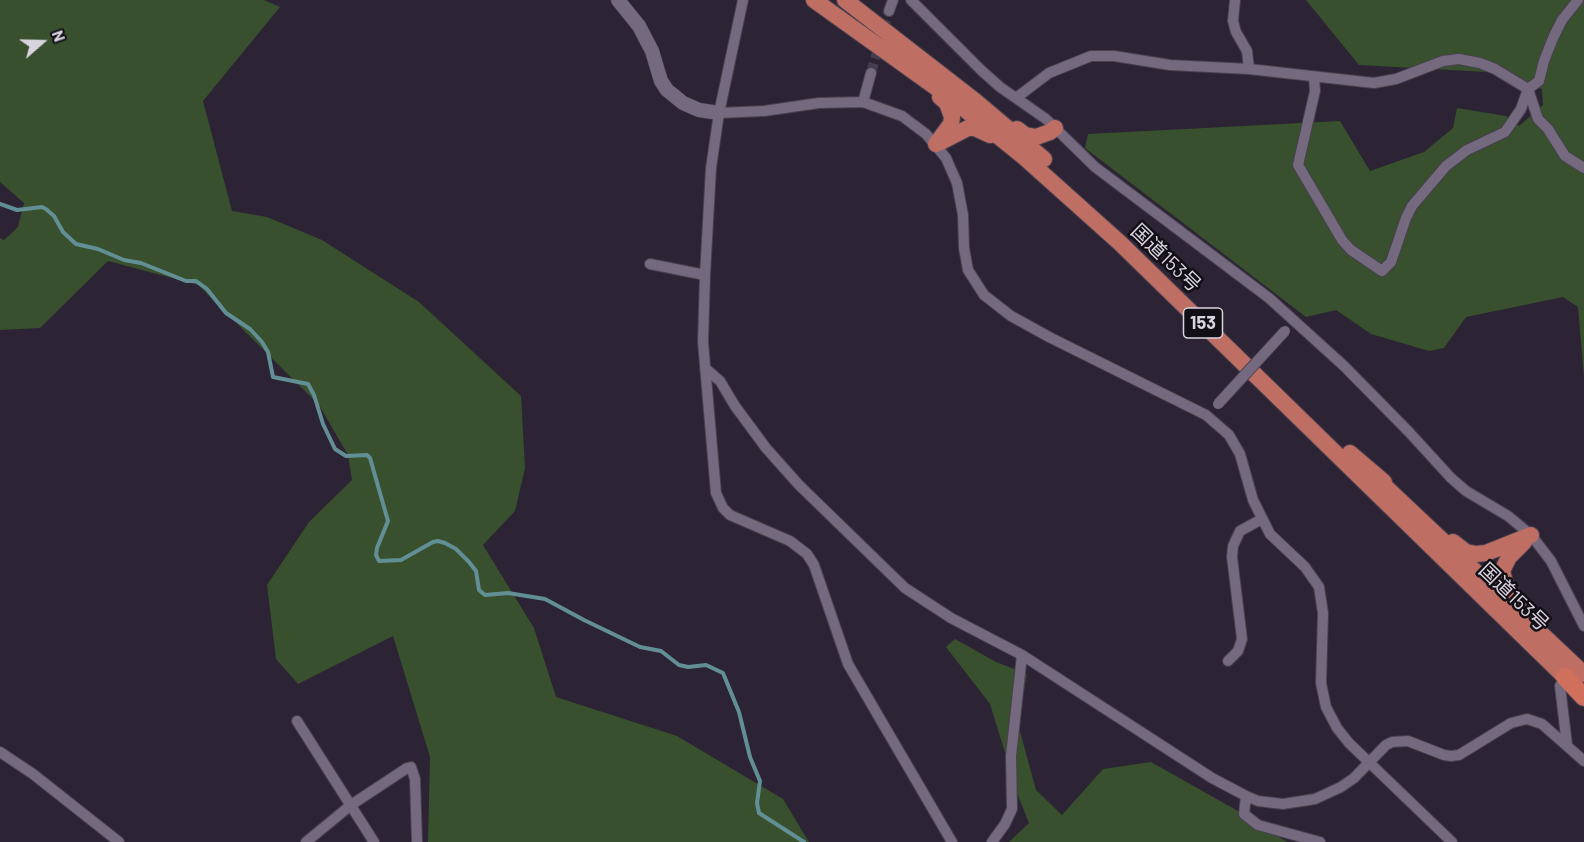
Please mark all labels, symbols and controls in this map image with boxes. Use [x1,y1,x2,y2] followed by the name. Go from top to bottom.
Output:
[12,12,72,72] north arrow
[49,27,70,44] text: N
[1126,219,1206,297] street label: 国道153号
[1184,308,1222,338] road number: 153
[1474,558,1554,636] street label: 国道153号

